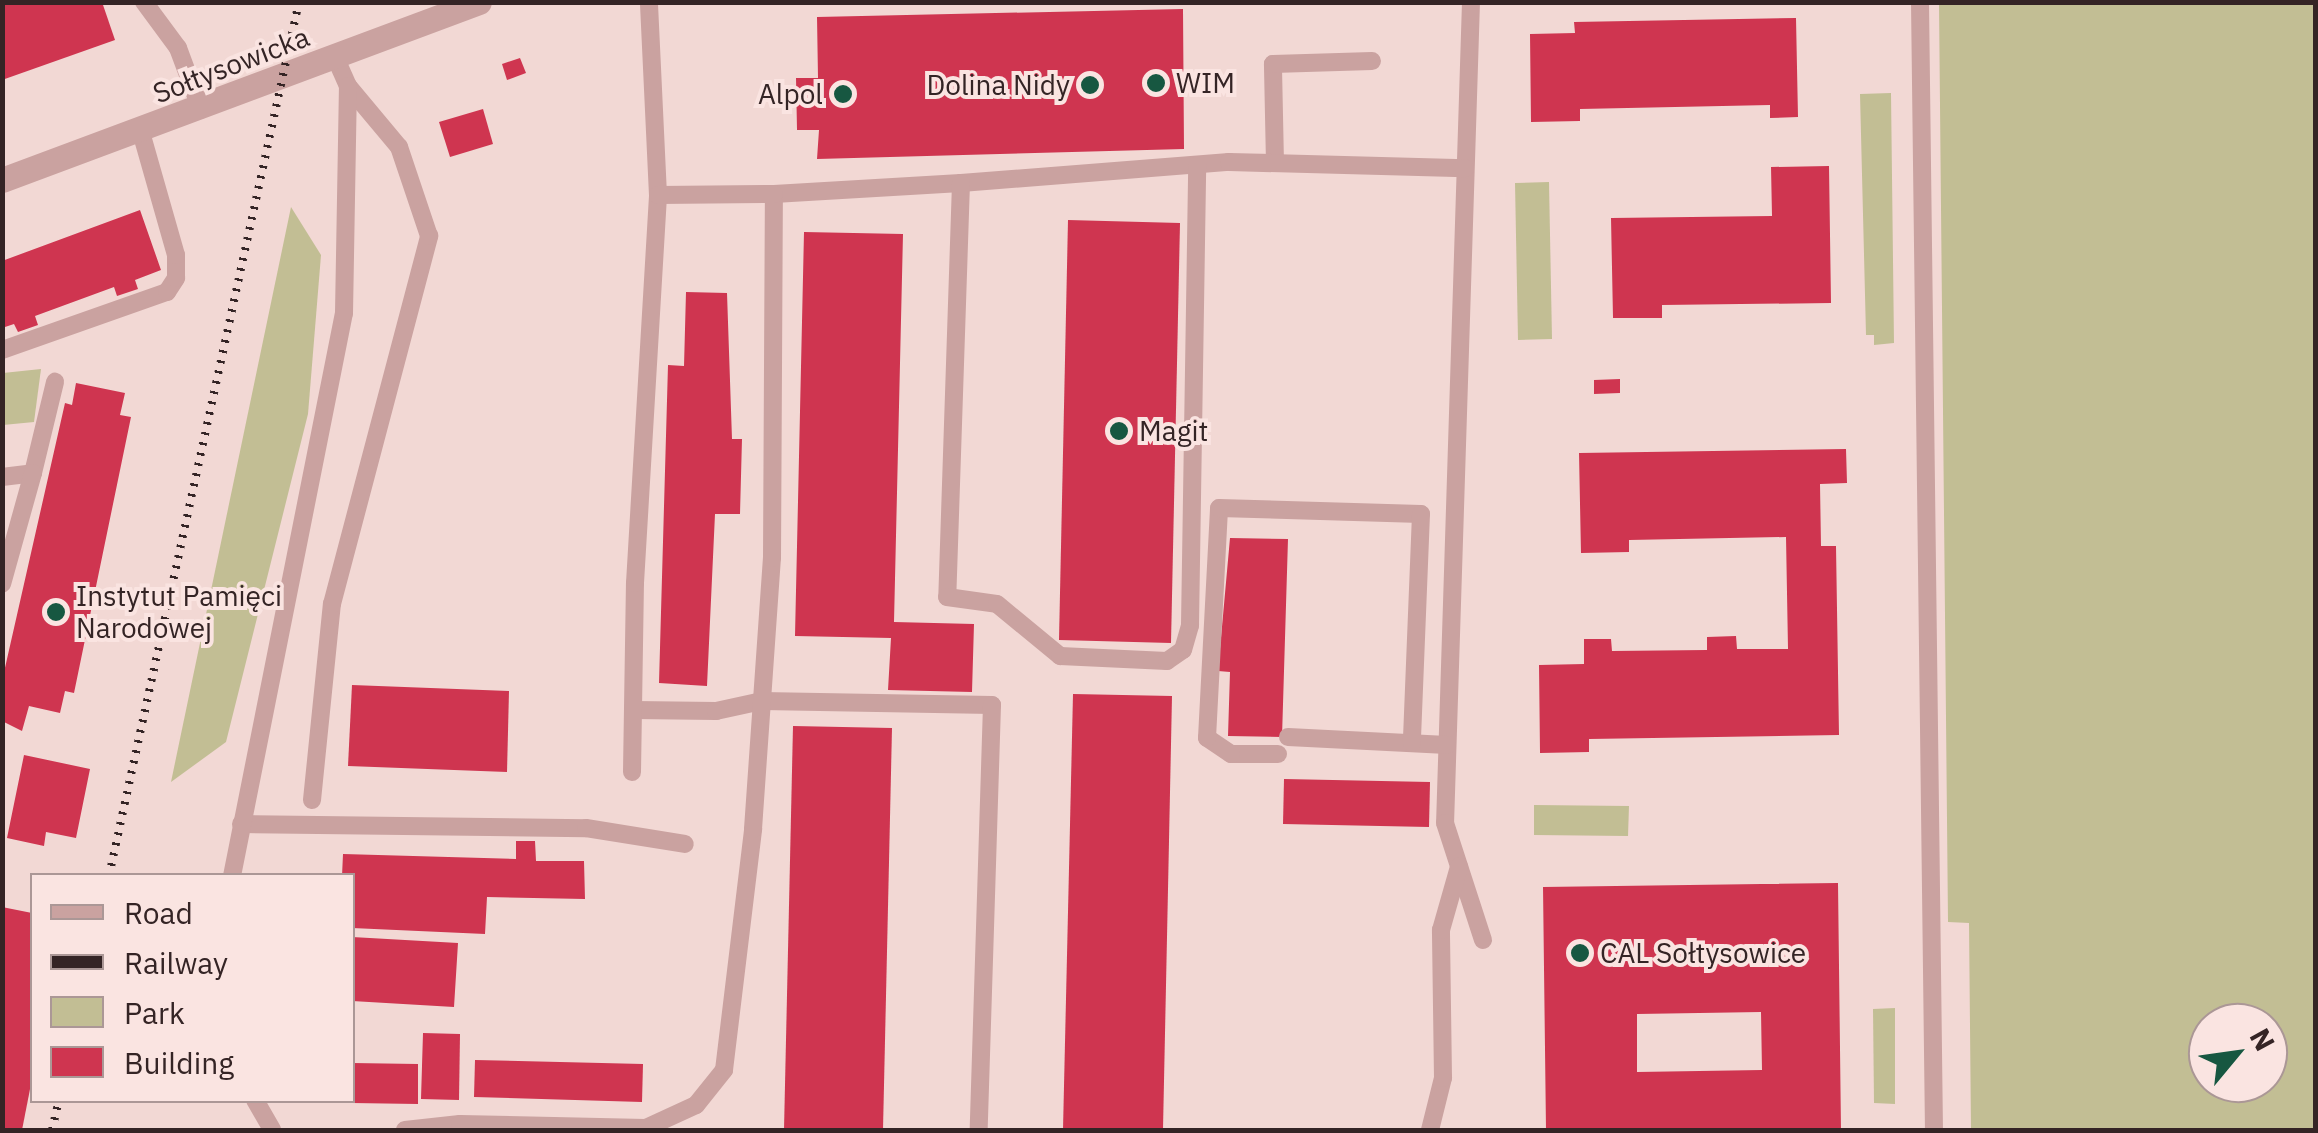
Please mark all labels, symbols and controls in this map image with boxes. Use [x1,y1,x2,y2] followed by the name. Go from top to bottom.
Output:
[148,20,314,110] street label: Sołtysowicka
[1176,66,1235,100] place label: WIM
[926,68,1070,102] place label: Dolina Nidy
[1145,72,1167,94] marker: WIM
[1079,74,1101,96] marker: Dolina Nidy
[758,77,823,111] place label: Alpol
[832,83,854,105] marker: Alpol
[1139,414,1208,448] place label: Magit
[1108,420,1130,442] marker: Magit
[76,579,282,645] place label: Instytut Pamięci Narodowej
[45,601,67,623] marker: Instytut Pamięci Narodowej
[30,873,355,1103] legend
[124,893,193,932] text: Road
[1600,936,1806,970] place label: CAL Sołtysowice
[1569,942,1591,964] marker: CAL Sołtysowice
[124,943,228,982] text: Railway
[124,993,185,1032] text: Park
[2188,1003,2288,1103] north arrow
[2242,1021,2284,1057] text: N
[124,1043,234,1082] text: Building

